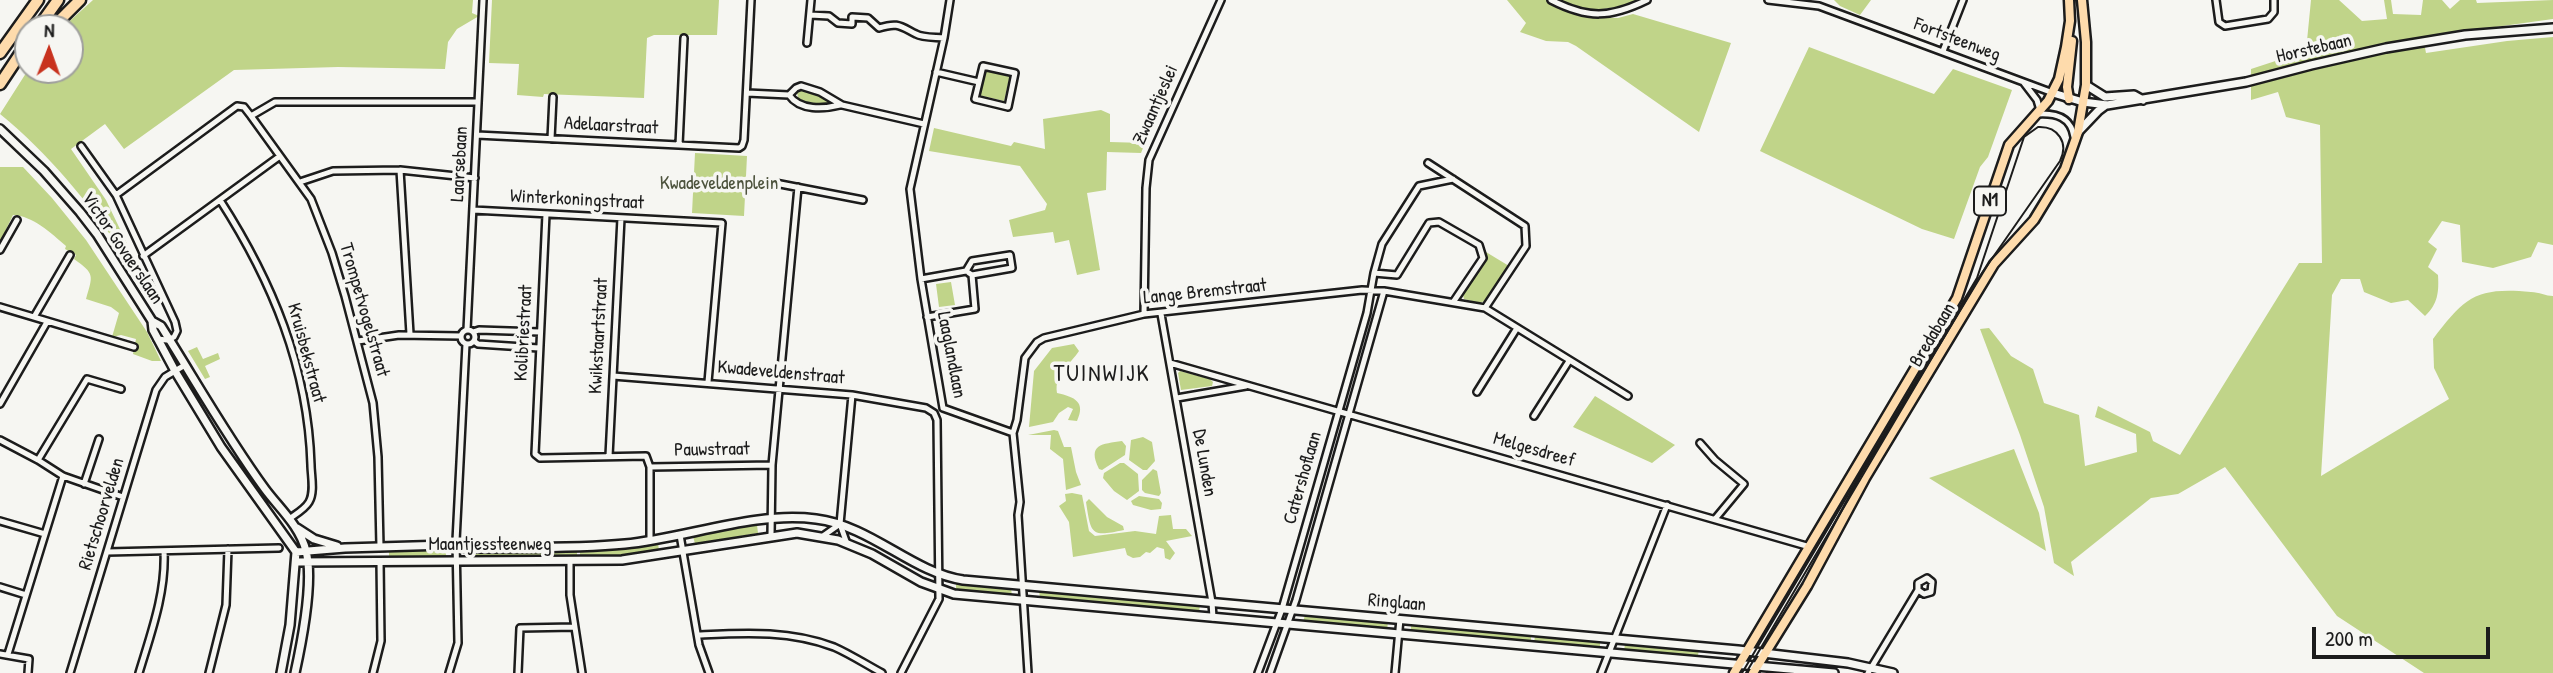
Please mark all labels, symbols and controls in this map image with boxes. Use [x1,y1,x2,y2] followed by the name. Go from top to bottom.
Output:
[1910,13,2004,67] street label: Fortsteenweg
[14,14,84,84] north arrow
[44,17,55,43] text: N
[2274,29,2354,69] street label: Horstebaan
[1128,62,1184,148] street label: Zwaantjeslei
[563,112,659,140] street label: Adelaarstraat
[447,126,473,202] street label: Laarsebaan
[660,173,778,195] park label: Kwadeveldenplein
[510,185,644,215] street label: Winterkoningstraat
[1974,186,2006,216] road number: N1
[76,187,168,309] street label: Victor Govaerslaan
[334,241,394,379] street label: Trompetvogelstraat
[1142,274,1268,310] street label: Lange Bremstraat
[585,277,613,395] street label: Kwikstaartstraat
[510,284,538,382] street label: Kolibriestraat
[1905,299,1961,371] street label: Bredabaan
[282,301,330,405] street label: Kruisbekstraat
[931,310,971,400] street label: Laaglandlaan
[716,356,846,390] street label: Kwadeveldenstraat
[1054,361,1150,389] district label: TUINWIJK
[1491,427,1577,473] street label: Melgesdreef
[1187,428,1221,498] street label: De Lunden
[1279,429,1327,527] street label: Catershoflaan
[674,438,750,462] street label: Pauwstraat
[74,455,130,573] street label: Rietschoorvelden
[428,534,552,556] street label: Maantjessteenweg
[1367,589,1427,617] street label: Ringlaan
[2315,614,2494,658] scale bar
[2325,624,2373,653] text: 200 m

